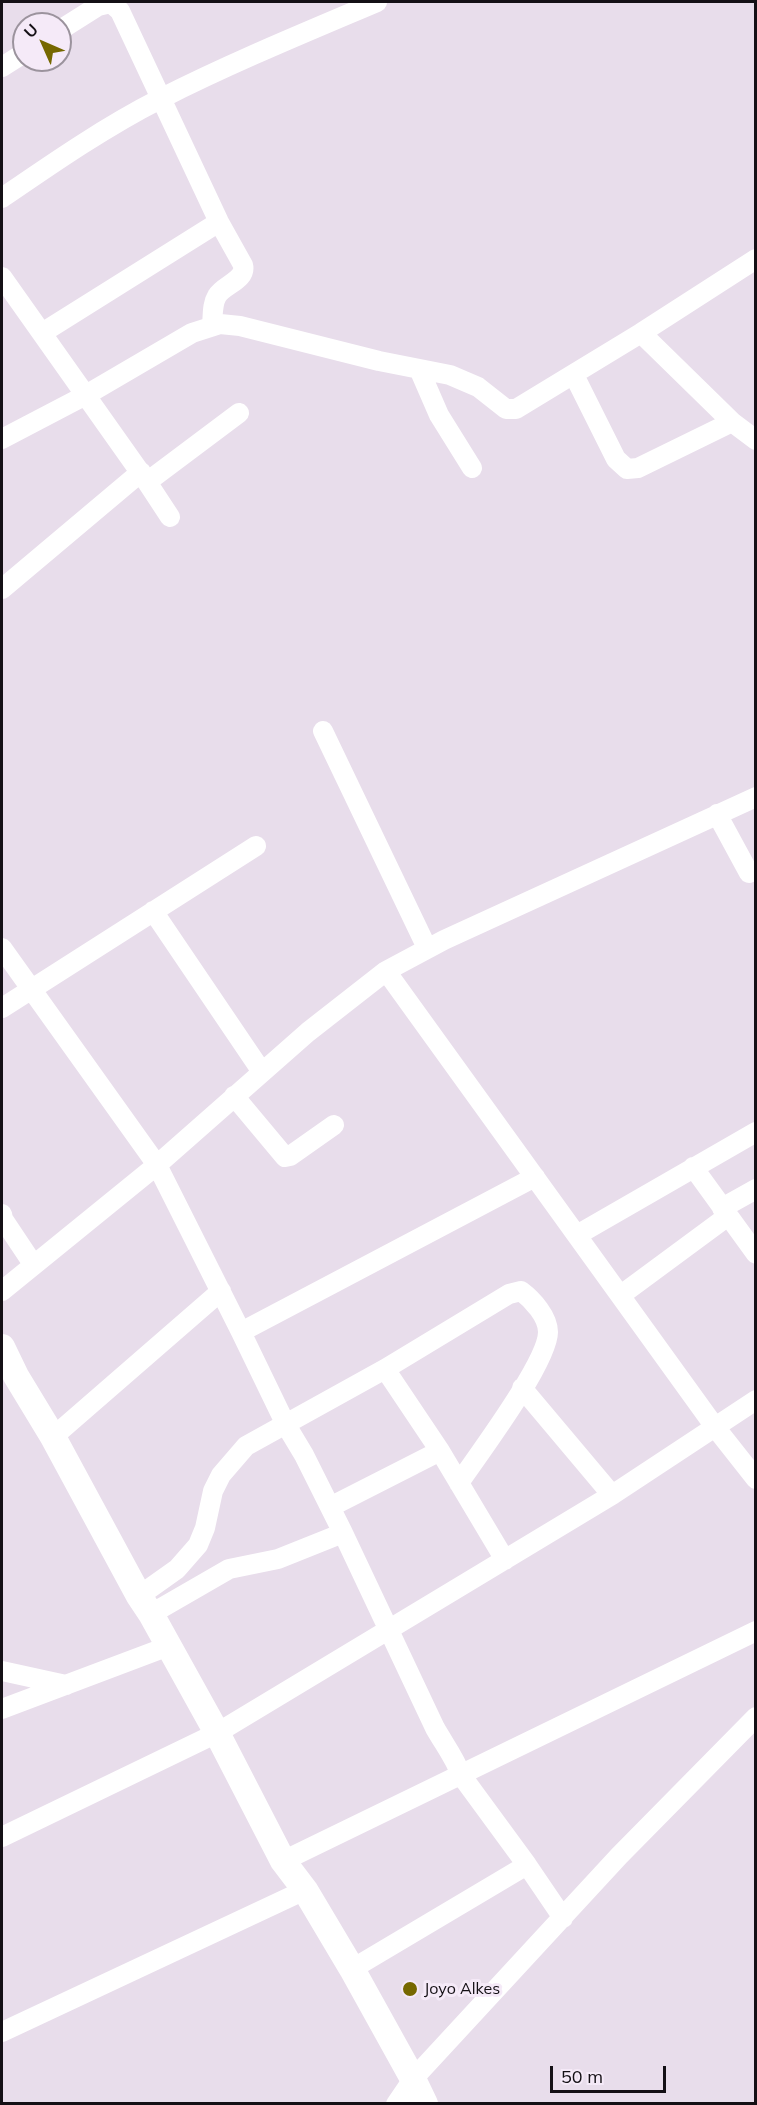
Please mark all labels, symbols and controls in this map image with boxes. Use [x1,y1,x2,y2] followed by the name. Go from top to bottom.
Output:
[12,12,72,72] north arrow
[19,19,42,42] text: U
[424,1979,500,1999] place label: Joyo Alkes
[401,1980,419,1998] marker: Joyo Alkes
[553,2054,668,2092] scale bar
[561,2065,603,2088] text: 50 m

